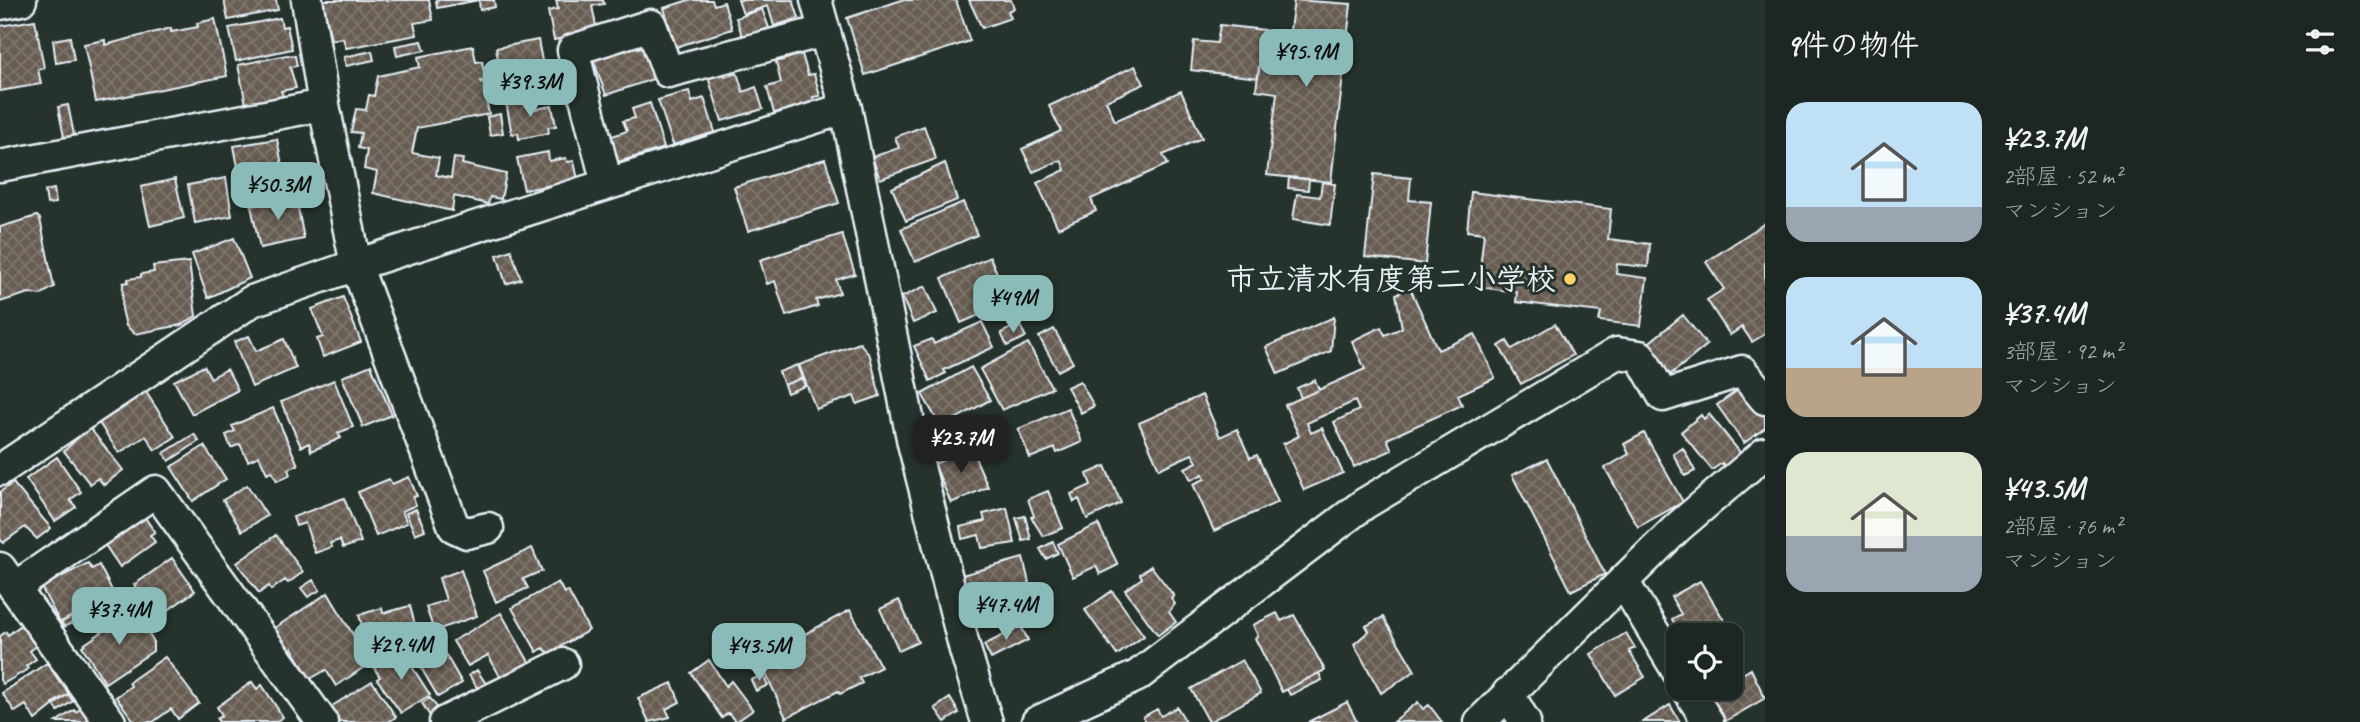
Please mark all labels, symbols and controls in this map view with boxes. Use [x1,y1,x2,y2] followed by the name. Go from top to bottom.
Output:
[2301,23,2339,61] icon: filters
[1786,26,1919,64] text: 9件の物件
[1249,29,1363,89] pin: ¥95.9M
[1275,37,1337,66] text: ¥95.9M
[473,60,587,119] pin: ¥39.3M
[499,67,561,96] text: ¥39.3M
[2003,119,2085,157] text: ¥23.7M
[1842,130,1926,214] icon: home
[221,162,335,222] pin: ¥50.3M
[2003,162,2121,191] text: 2部屋 · 52 m²
[247,170,309,199] text: ¥50.3M
[2003,196,2117,225] text: マンション
[1226,260,1556,298] place label: 市立清水有度第二小学校
[1562,271,1578,287] marker: 市立清水有度第二小学校
[972,276,1054,335] pin: ¥49M
[989,283,1037,312] text: ¥49M
[2003,294,2085,332] text: ¥37.4M
[1842,305,1926,389] icon: home
[2003,337,2121,366] text: 3部屋 · 92 m²
[2003,371,2117,400] text: マンション
[904,416,1018,475] pin: ¥23.7M
[930,423,992,452] text: ¥23.7M
[2003,469,2084,507] text: ¥43.5M
[1842,480,1926,564] icon: home
[2003,512,2121,541] text: 2部屋 · 76 m²
[2003,546,2117,575] text: マンション
[949,582,1063,642] pin: ¥47.4M
[62,588,176,647] pin: ¥37.4M
[975,590,1037,619] text: ¥47.4M
[88,595,150,624] text: ¥37.4M
[344,622,458,682] pin: ¥29.4M
[1666,623,1743,700] map controls
[1666,623,1743,700] button: locate
[702,624,816,683] pin: ¥43.5M
[370,630,432,659] text: ¥29.4M
[728,631,790,660] text: ¥43.5M

